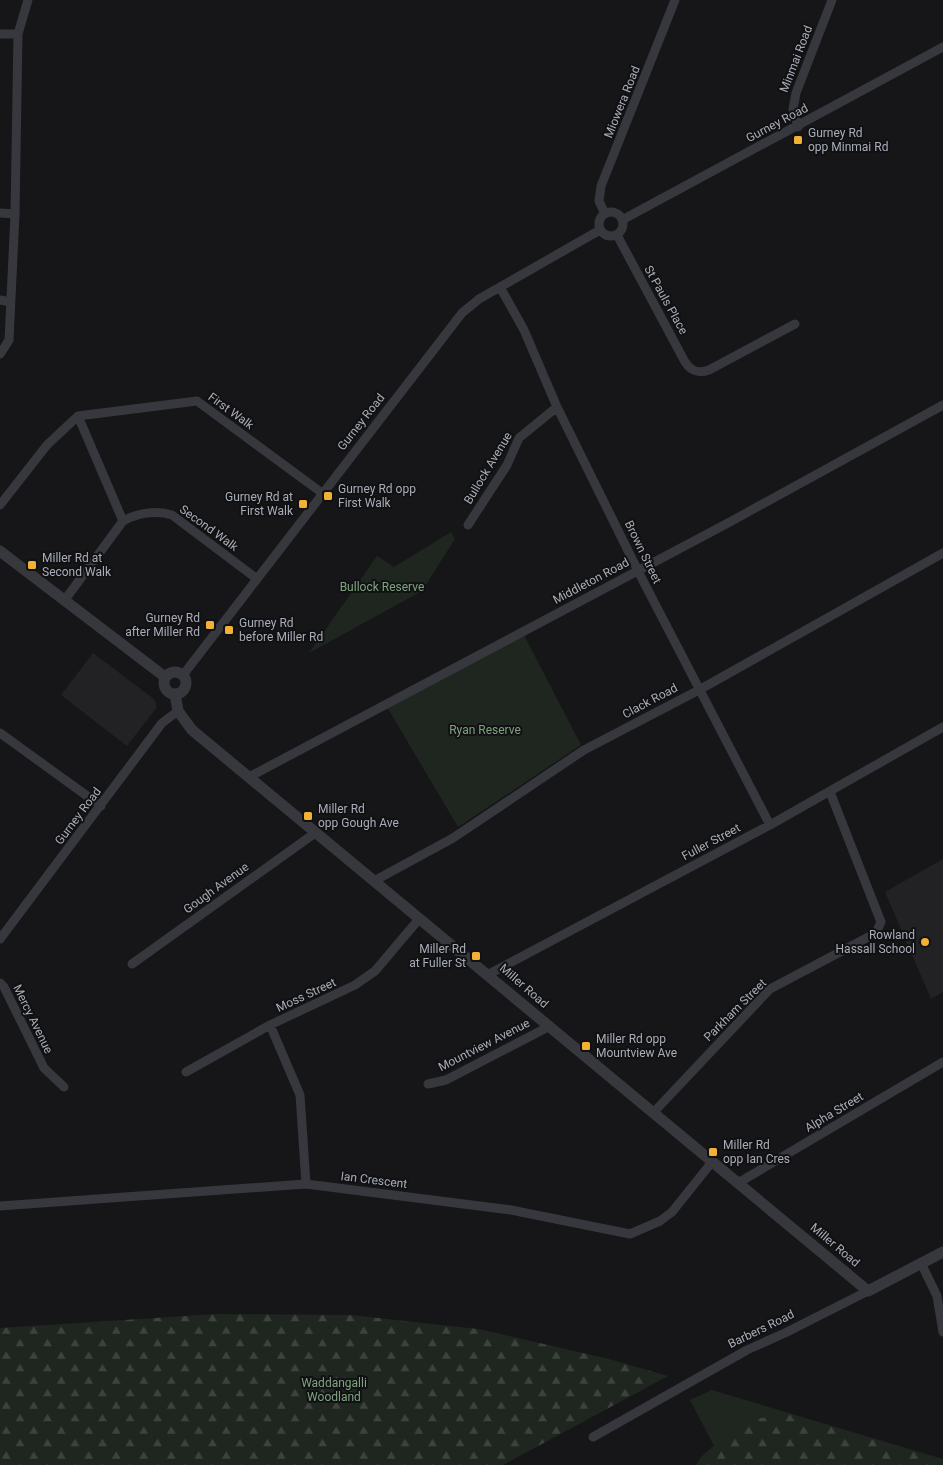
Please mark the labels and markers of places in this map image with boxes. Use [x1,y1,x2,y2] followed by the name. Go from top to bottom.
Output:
[808,126,888,154] place label: Gurney Rd opp Minmai Rd
[792,134,804,146] marker: Gurney Rd opp Minmai Rd
[338,482,416,510] place label: Gurney Rd opp First Walk
[225,490,294,518] place label: Gurney Rd at First Walk
[322,490,334,502] marker: Gurney Rd opp First Walk
[297,498,309,510] marker: Gurney Rd at First Walk
[42,551,112,579] place label: Miller Rd at Second Walk
[26,559,38,571] marker: Miller Rd at Second Walk
[125,611,200,639] place label: Gurney Rd after Miller Rd
[239,616,323,644] place label: Gurney Rd before Miller Rd
[204,619,216,631] marker: Gurney Rd after Miller Rd
[223,624,235,636] marker: Gurney Rd before Miller Rd
[318,802,399,830] place label: Miller Rd opp Gough Ave
[302,810,314,822] marker: Miller Rd opp Gough Ave
[836,928,915,956] place label: Rowland Hassall School
[919,936,931,948] marker: Rowland Hassall School
[409,942,466,970] place label: Miller Rd at Fuller St
[470,950,482,962] marker: Miller Rd at Fuller St
[596,1032,677,1060] place label: Miller Rd opp Mountview Ave
[580,1040,592,1052] marker: Miller Rd opp Mountview Ave
[723,1138,790,1166] place label: Miller Rd opp Ian Cres
[707,1146,719,1158] marker: Miller Rd opp Ian Cres

